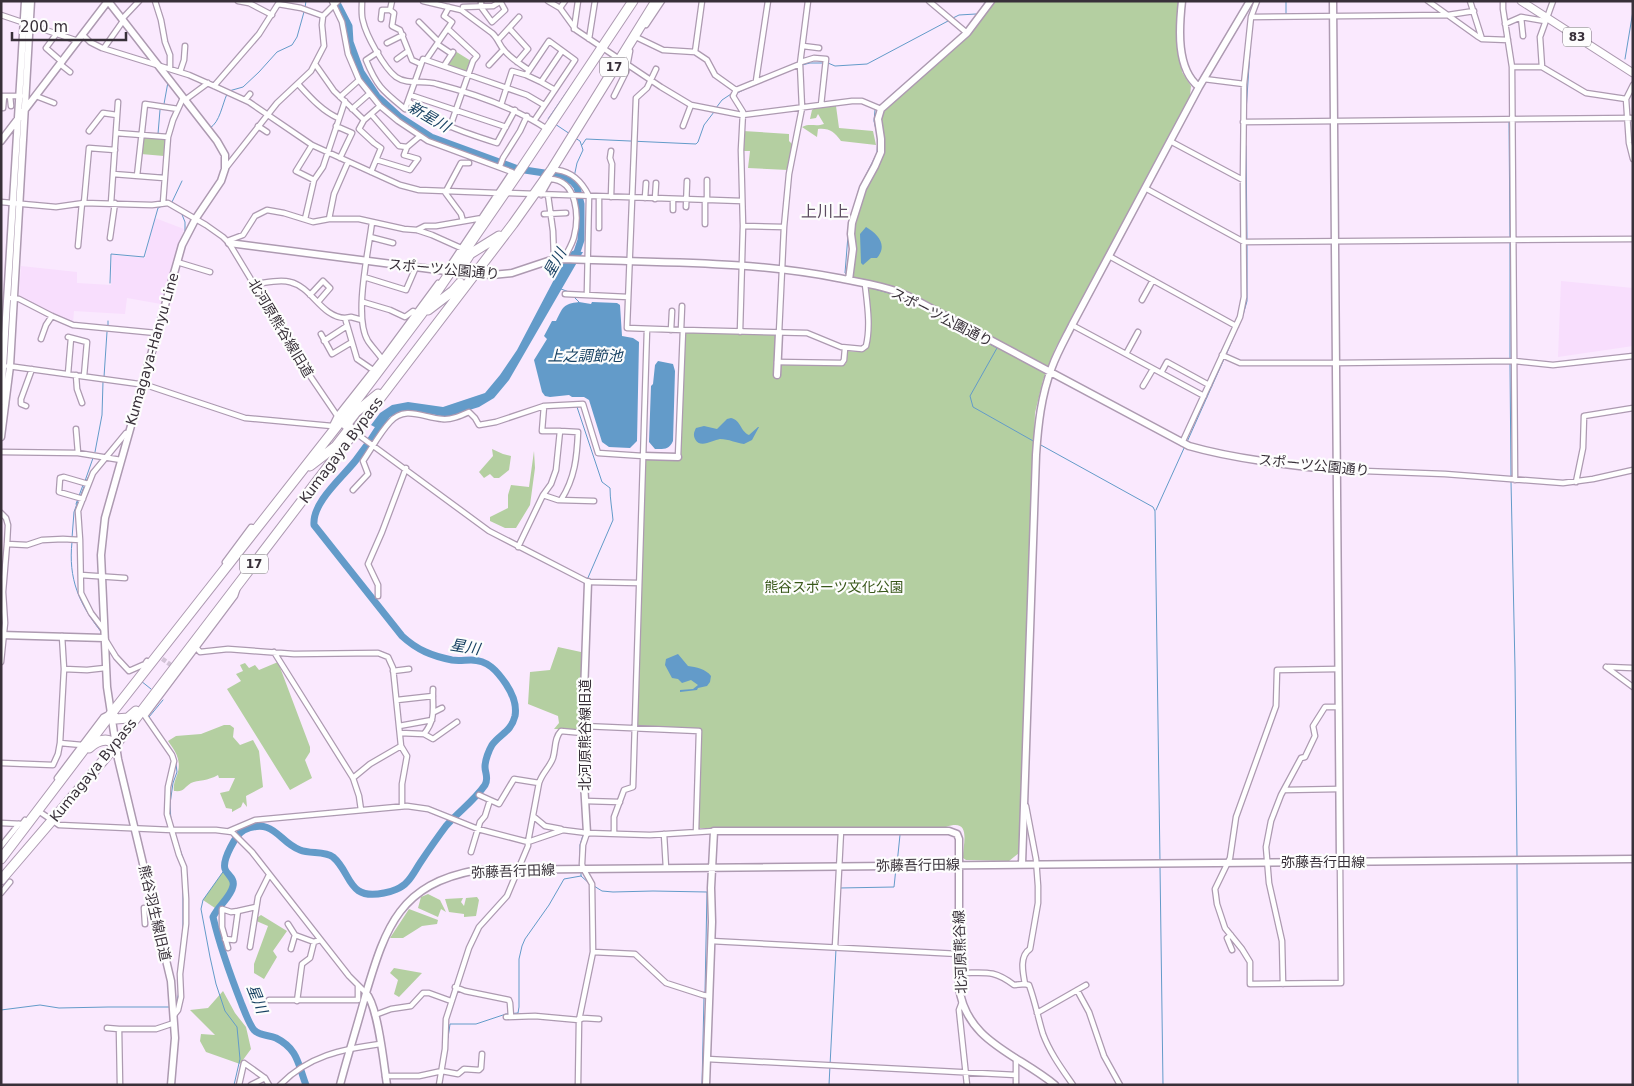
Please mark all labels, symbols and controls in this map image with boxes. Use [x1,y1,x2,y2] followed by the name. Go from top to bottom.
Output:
[12,10,126,42] scale bar
[20,18,68,36] text: 200 m
[1563,28,1591,46] road number: 83
[600,58,628,76] road number: 17
[405,98,455,137] water label: 新星川
[801,202,849,221] district label: 上川上
[540,244,571,280] water label: 星川
[388,256,500,282] street label: スポーツ公園通り
[123,271,181,427] street label: Kumagaya-Hanyu Line
[245,276,317,380] street label: 北河原熊谷線旧道
[889,285,995,349] street label: スポーツ公園通り
[547,347,624,365] water label: 上之調節池
[296,394,386,506] street label: Kumagaya Bypass
[1258,451,1370,479] street label: スポーツ公園通り
[240,554,268,574] road number: 17
[764,579,904,595] park label: 熊谷スポーツ文化公園
[449,636,483,659] water label: 星川
[577,679,593,791] street label: 北河原熊谷線旧道
[46,715,140,825] street label: Kumagaya Bypass
[1281,854,1365,870] street label: 弥藤吾行田線
[876,856,960,874] street label: 弥藤吾行田線
[471,862,555,880] street label: 弥藤吾行田線
[136,863,174,963] street label: 熊谷羽生線旧道
[951,910,969,994] street label: 北河原熊谷線
[243,982,272,1018] water label: 星川

